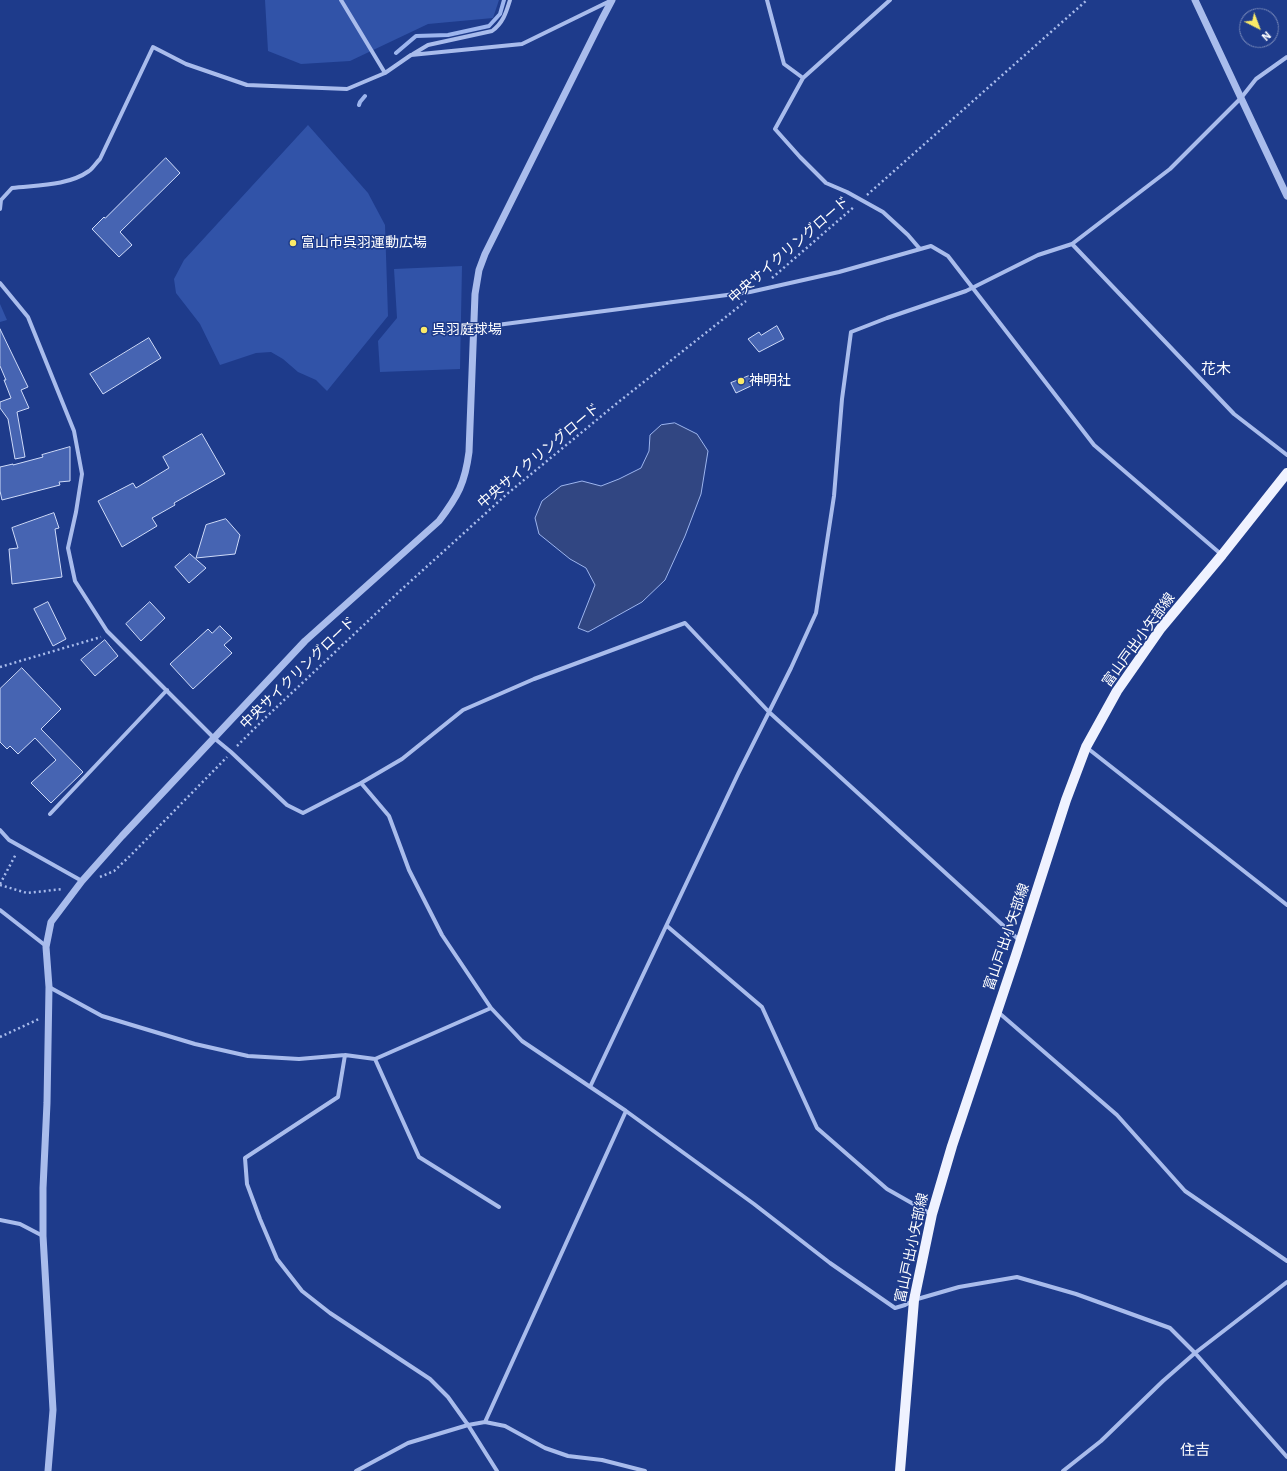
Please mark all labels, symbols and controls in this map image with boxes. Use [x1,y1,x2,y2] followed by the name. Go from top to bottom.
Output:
[1239,8,1279,48] north arrow
[1259,28,1274,44] text: N
[725,193,853,307] street label: 中央サイクリングロード
[301,235,427,251] place label: 富山市呉羽運動広場
[288,238,298,248] marker: 富山市呉羽運動広場
[432,322,502,338] place label: 呉羽庭球場
[419,325,429,335] marker: 呉羽庭球場
[1201,361,1231,379] district label: 花木
[749,373,791,389] place label: 神明社
[736,376,746,386] marker: 神明社
[475,400,603,512] street label: 中央サイクリングロード
[1099,590,1179,690] street label: 富山戸出小矢部線
[237,613,359,733] street label: 中央サイクリングロード
[981,881,1033,993] street label: 富山戸出小矢部線
[892,1191,932,1305] street label: 富山戸出小矢部線
[1180,1442,1210,1460] district label: 住吉

